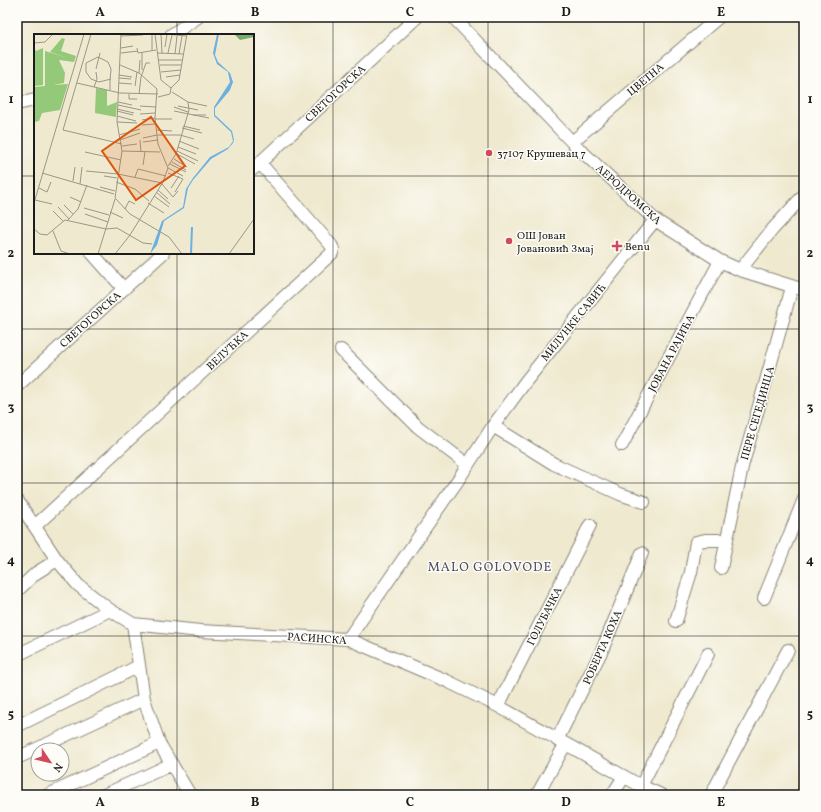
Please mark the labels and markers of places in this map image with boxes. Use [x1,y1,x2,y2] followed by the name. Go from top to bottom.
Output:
[497,147,586,162] place label: 37107 Крушевац 7
[484,148,494,158] marker: 37107 Крушевац 7
[517,229,594,257] place label: ОШ Јован Јовановић Змај
[504,236,514,246] marker: ОШ Јован Јовановић Змај
[625,240,650,255] place label: Benu
[612,241,622,251] marker: Benu

